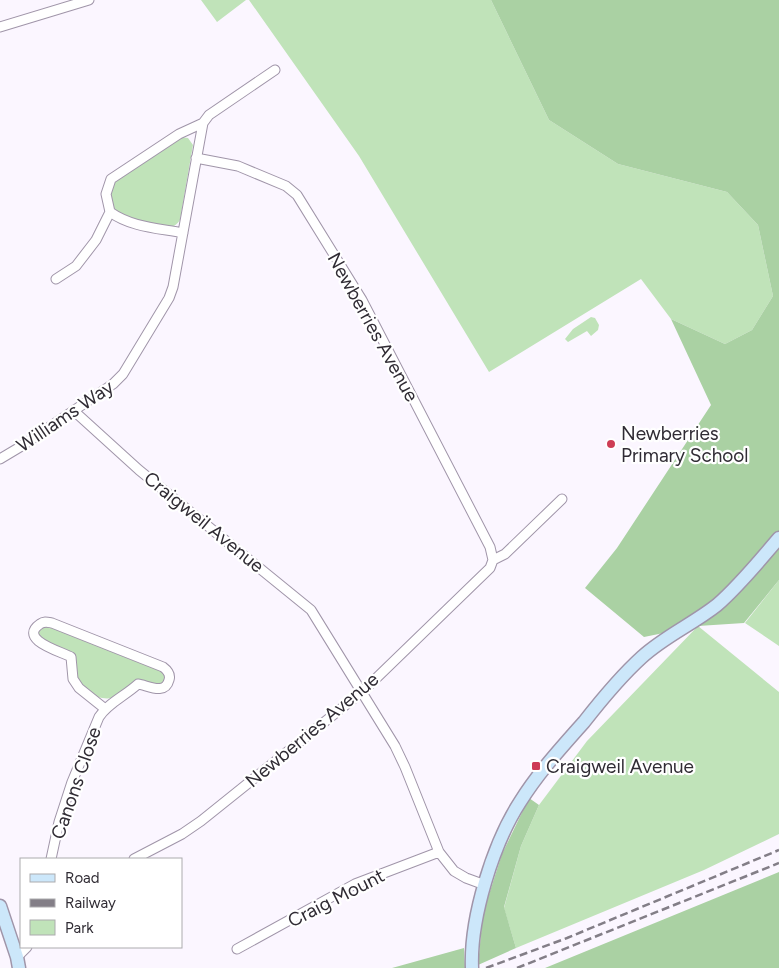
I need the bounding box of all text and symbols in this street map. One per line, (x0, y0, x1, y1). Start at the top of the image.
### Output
street label: Newberries Avenue (323, 249, 423, 405)
street label: Williams Way (12, 375, 118, 457)
place label: Newberries Primary School (621, 422, 749, 467)
marker: Newberries Primary School (605, 438, 617, 450)
street label: Craigweil Avenue (139, 467, 269, 577)
street label: Newberries Avenue (241, 668, 383, 792)
street label: Canons Close (46, 724, 106, 842)
place label: Craigweil Avenue (546, 755, 694, 778)
marker: Craigweil Avenue (530, 760, 542, 772)
legend (20, 858, 182, 948)
street label: Craig Mount (284, 864, 388, 932)
text: Road (65, 869, 100, 887)
text: Railway (65, 894, 116, 912)
text: Park (65, 919, 94, 937)

